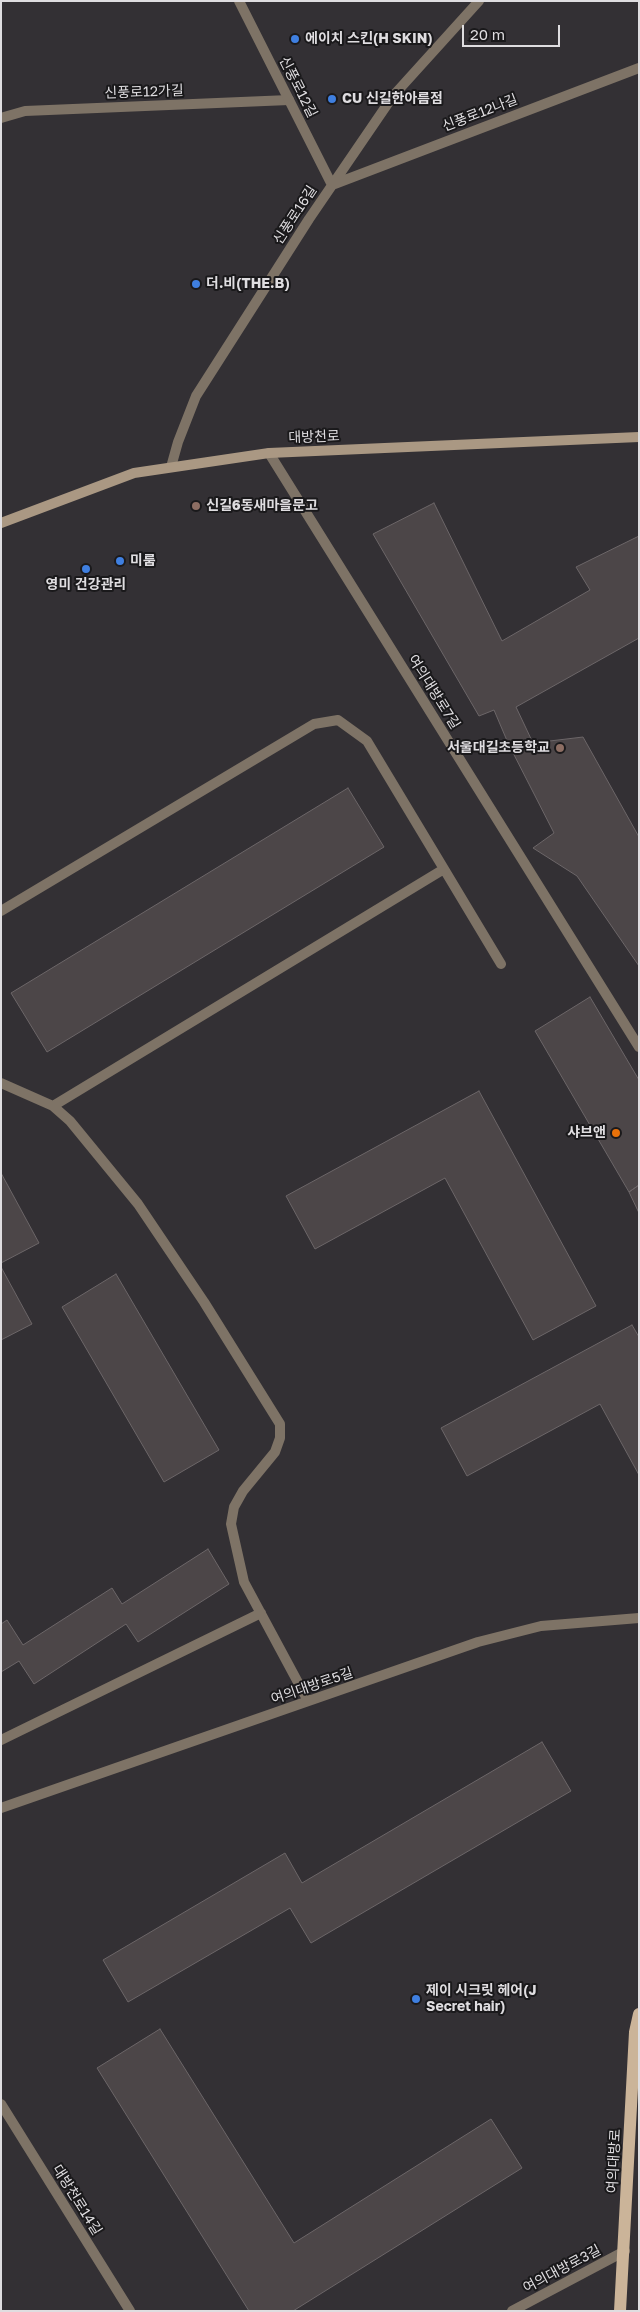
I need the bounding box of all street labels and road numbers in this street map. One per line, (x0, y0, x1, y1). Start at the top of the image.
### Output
street label: 신풍로12길 (275, 54, 321, 120)
street label: 신풍로12가길 (104, 82, 184, 102)
street label: 신풍로12나길 (440, 91, 520, 135)
street label: 신풍로16길 (270, 182, 320, 248)
street label: 대방천로 (288, 428, 340, 446)
street label: 여의대방로7길 (404, 652, 464, 732)
street label: 여의대방로5길 (269, 1664, 355, 1708)
street label: 여의대방로 (604, 2128, 624, 2194)
street label: 대방천로14길 (49, 2162, 105, 2238)
street label: 여의대방로3길 (520, 2242, 604, 2296)

